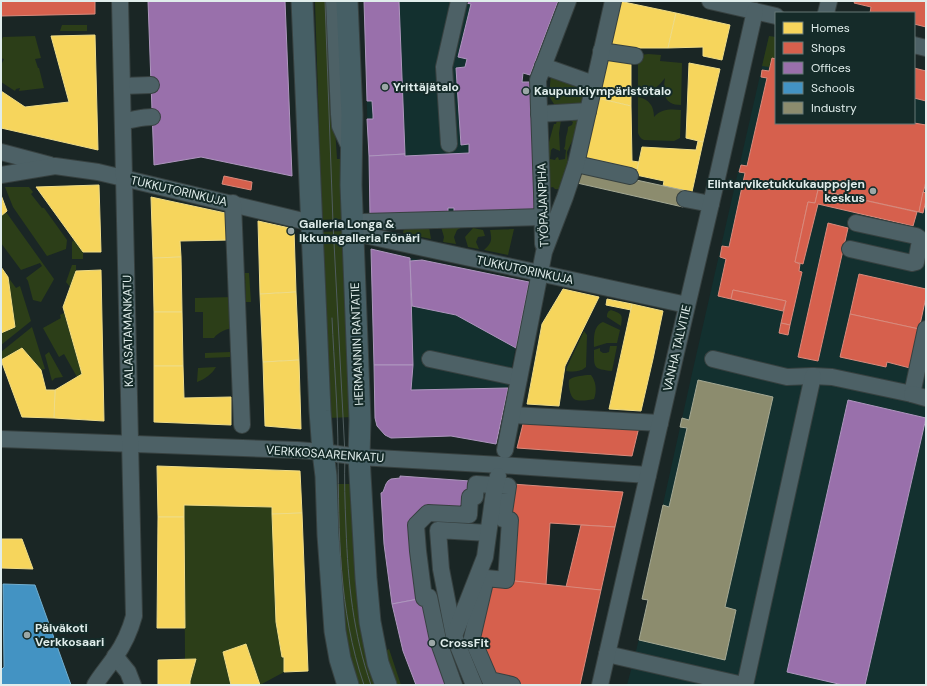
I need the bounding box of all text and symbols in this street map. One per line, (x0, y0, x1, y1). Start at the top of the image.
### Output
legend (775, 12, 915, 124)
text: Homes (811, 20, 850, 36)
text: Shops (811, 40, 846, 56)
text: Offices (811, 60, 851, 76)
place label: Yrittäjätalo (393, 79, 459, 95)
text: Schools (811, 80, 855, 96)
marker: Yrittäjätalo (380, 82, 390, 92)
place label: Kaupunkiympäristötalo (534, 83, 671, 99)
marker: Kaupunkiympäristötalo (521, 86, 531, 96)
text: Industry (811, 100, 857, 116)
street label: TYÖPAJANPIHA (534, 163, 552, 247)
street label: TUKKUTORINKUJA (129, 172, 229, 210)
place label: Elintarviketukkukauppojen keskus (707, 176, 865, 206)
marker: Elintarviketukkukauppojen keskus (868, 186, 878, 196)
place label: Galleria Longa & Ikkunagalleria Fönäri (299, 216, 420, 246)
marker: Galleria Longa & Ikkunagalleria Fönäri (286, 226, 296, 236)
street label: TUKKUTORINKUJA (475, 252, 575, 288)
street label: KALASATAMANKATU (119, 275, 137, 387)
street label: HERMANNIN RANTATIE (347, 282, 367, 406)
street label: VANHA TALVITIE (659, 303, 695, 393)
street label: VERKKOSAARENKATU (265, 442, 385, 466)
place label: Päiväkoti Verkkosaari (35, 620, 104, 650)
marker: Päiväkoti Verkkosaari (22, 630, 32, 640)
place label: CrossFit (440, 635, 489, 651)
marker: CrossFit (427, 638, 437, 648)

